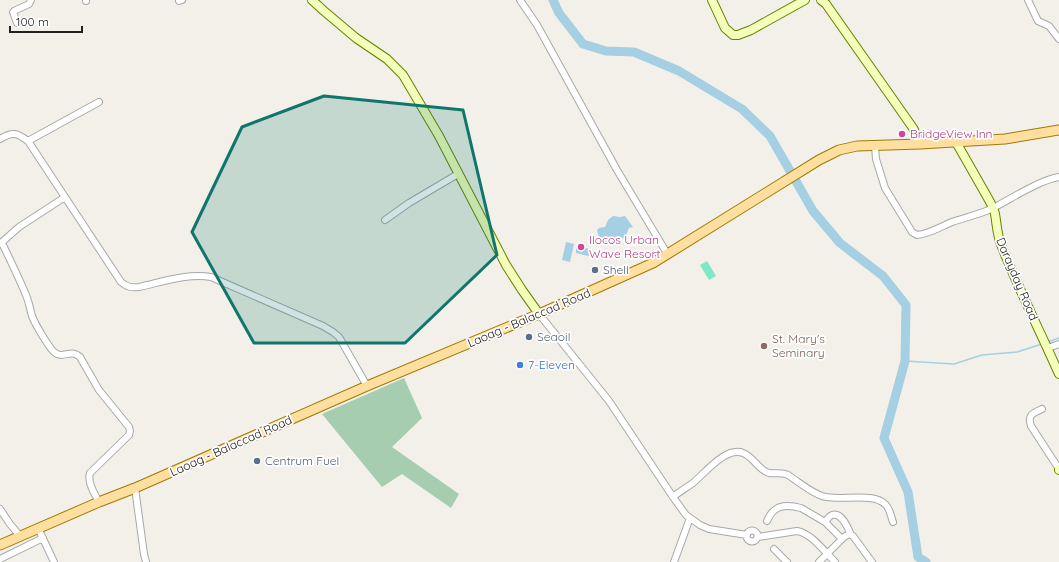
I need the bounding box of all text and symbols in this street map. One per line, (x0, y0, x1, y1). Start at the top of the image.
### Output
scale bar (10, 8, 82, 34)
text: 100 m (16, 14, 49, 29)
place label: BridgeView Inn (910, 126, 993, 141)
marker: BridgeView Inn (897, 129, 907, 139)
place label: Ilocos Urban Wave Resort (589, 232, 660, 261)
street label: Darayday Road (993, 235, 1042, 323)
marker: Ilocos Urban Wave Resort (576, 242, 586, 252)
place label: Shell (603, 262, 629, 277)
marker: Shell (590, 265, 600, 275)
street label: Laoag - Balaccad Road (465, 285, 593, 350)
place label: Seaoil (537, 329, 570, 344)
place label: St. Mary's Seminary (772, 331, 825, 360)
marker: Seaoil (524, 332, 534, 342)
marker: St. Mary's Seminary (759, 341, 769, 351)
place label: 7-Eleven (528, 357, 575, 372)
marker: 7-Eleven (515, 360, 525, 370)
street label: Laoag - Balaccad Road (167, 412, 294, 479)
place label: Centrum Fuel (265, 453, 339, 468)
marker: Centrum Fuel (252, 456, 262, 466)

